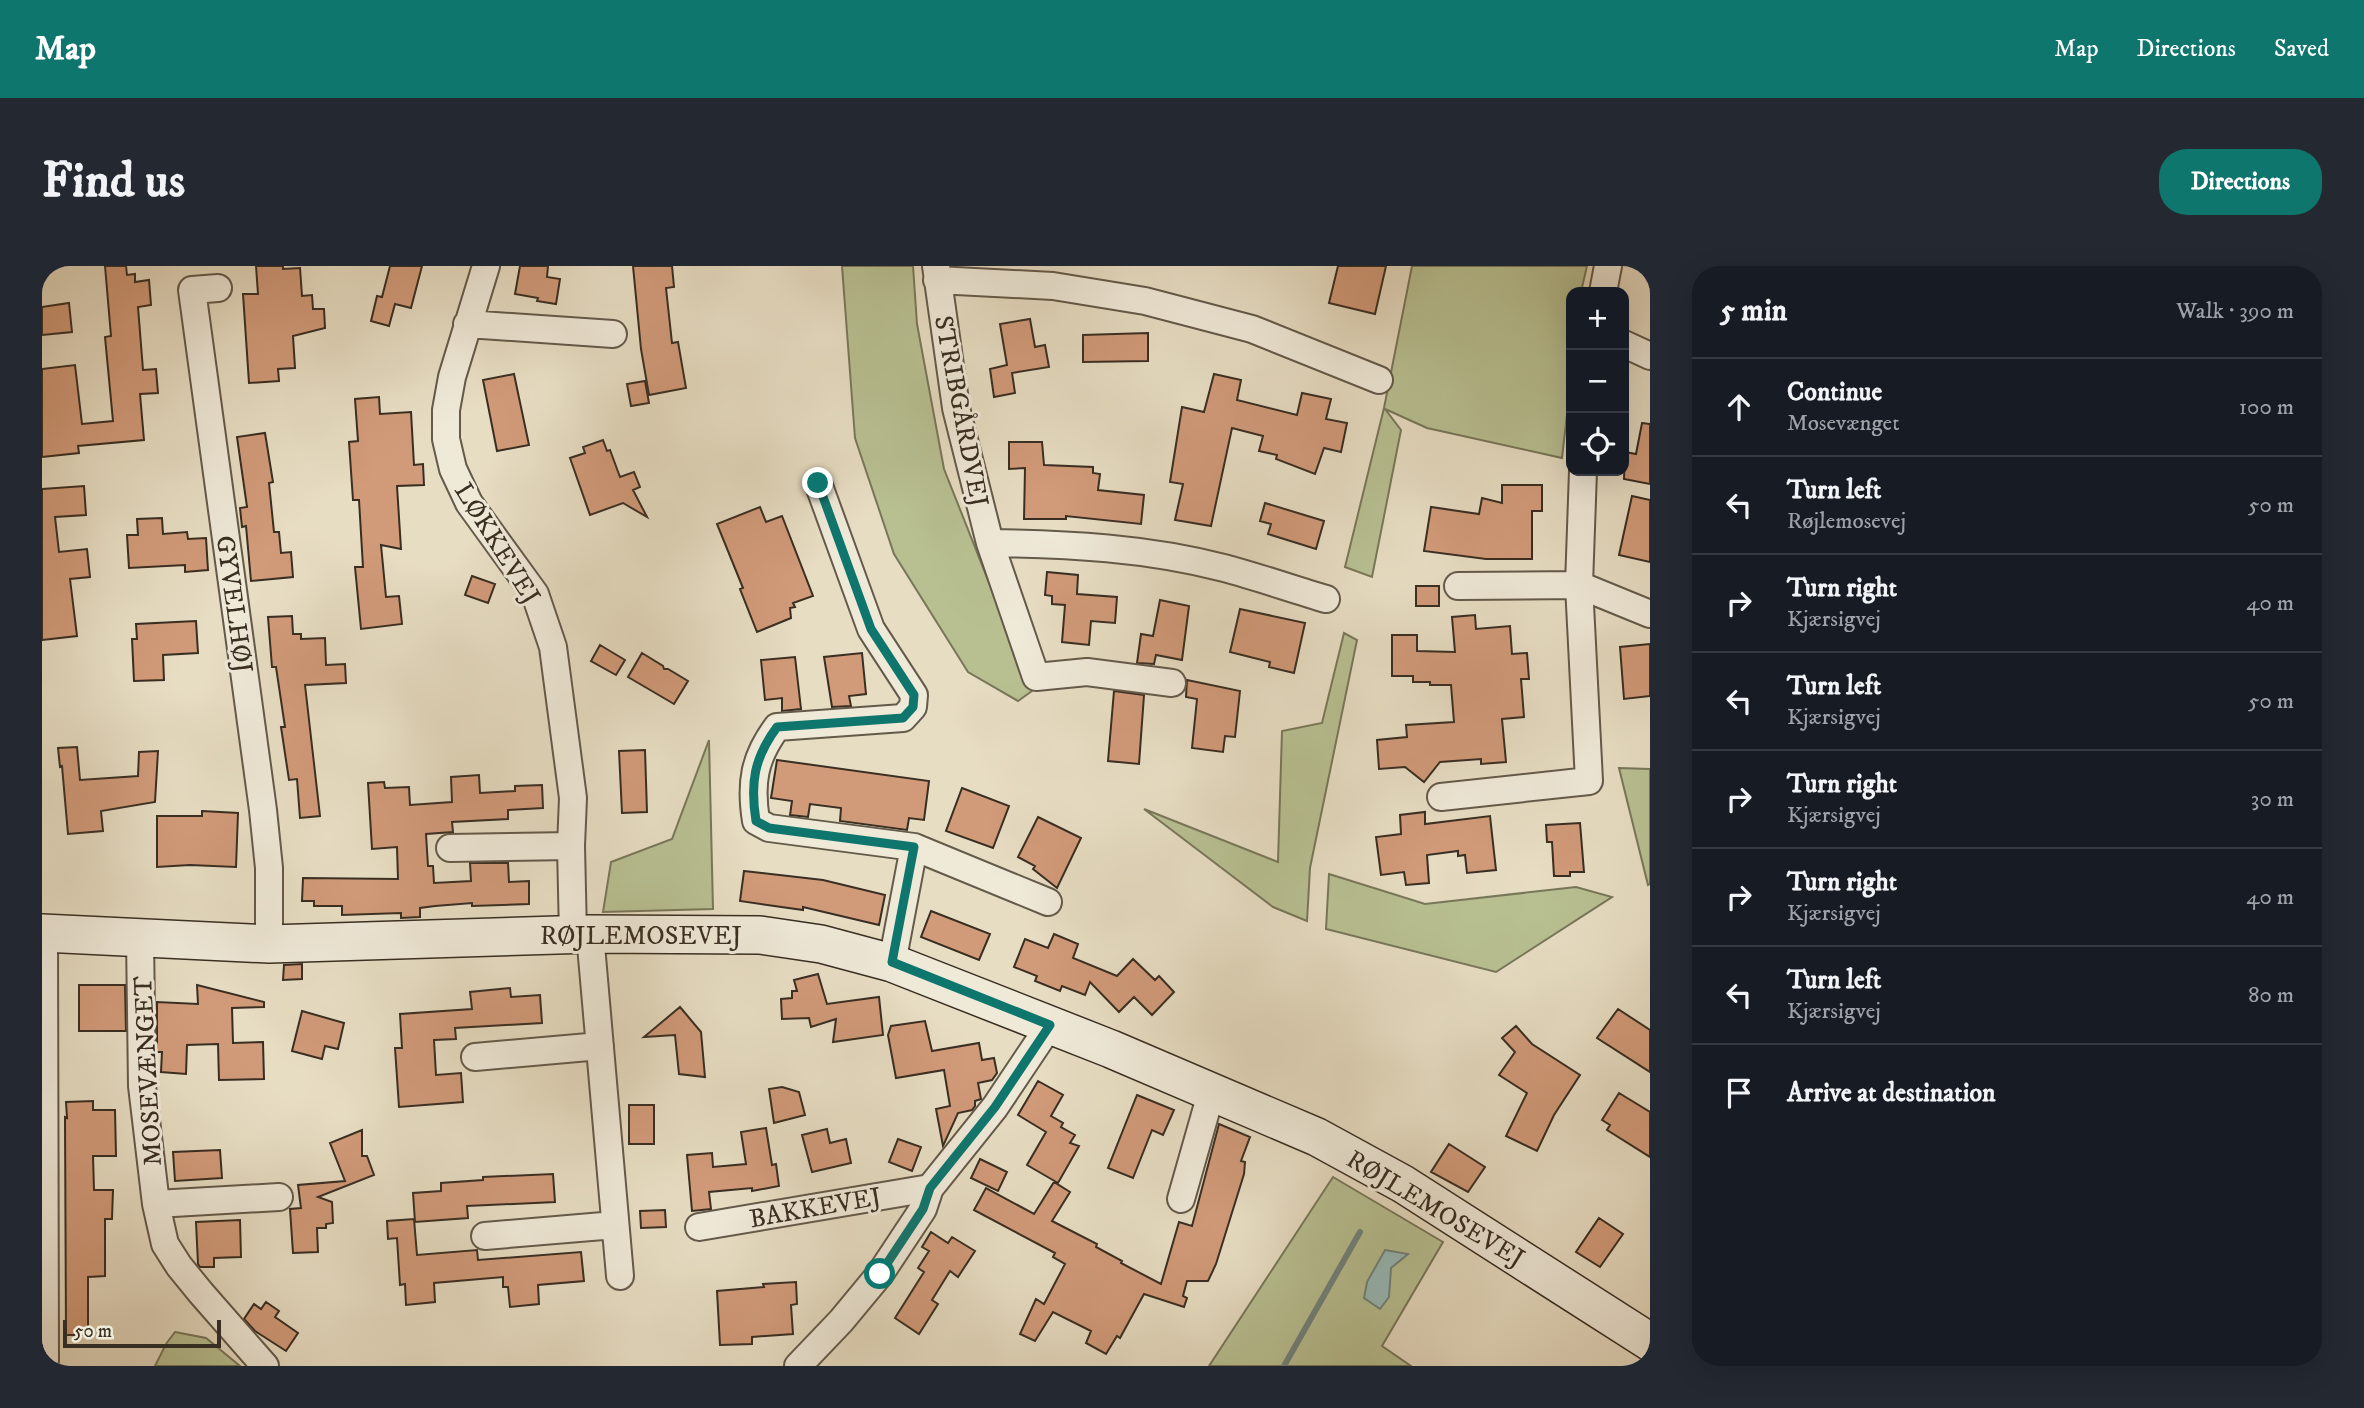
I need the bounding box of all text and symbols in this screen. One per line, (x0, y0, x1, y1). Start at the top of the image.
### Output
text: Map (35, 29, 96, 70)
text: Map (2054, 34, 2099, 64)
text: Directions (2137, 34, 2236, 64)
text: Saved (2274, 34, 2329, 64)
button: Directions (2159, 149, 2322, 215)
text: Find us (42, 151, 185, 213)
map controls (1566, 287, 1629, 476)
button: + (1566, 287, 1629, 350)
text: 5 min (1720, 293, 1787, 330)
text: Walk · 390 m (2176, 297, 2294, 326)
street label: STRIBGÅRDVEJ (926, 313, 996, 510)
button: − (1566, 350, 1629, 413)
text: Continue (1787, 376, 1882, 409)
icon: ahead (1720, 388, 1758, 426)
text: 100 m (2239, 393, 2294, 422)
text: Mosevænget (1787, 409, 1900, 438)
button: locate (1566, 413, 1629, 476)
route end (802, 467, 833, 498)
text: Turn left (1787, 474, 1881, 507)
street label: LØKKEVEJ (446, 477, 547, 611)
icon: left (1720, 486, 1758, 524)
text: 50 m (2248, 491, 2294, 520)
text: Røjlemosevej (1787, 507, 1906, 536)
street label: GYVELHØJ (208, 533, 259, 675)
text: Turn right (1787, 572, 1897, 605)
icon: right (1720, 584, 1758, 622)
text: 40 m (2246, 589, 2294, 618)
text: Kjærsigvej (1787, 605, 1881, 634)
text: Turn left (1787, 670, 1881, 703)
icon: left (1720, 682, 1758, 720)
text: 50 m (2248, 687, 2294, 716)
text: Kjærsigvej (1787, 703, 1881, 732)
text: Turn right (1787, 768, 1897, 801)
icon: right (1720, 780, 1758, 818)
text: 30 m (2251, 785, 2294, 814)
text: Kjærsigvej (1787, 801, 1881, 830)
text: Turn right (1787, 866, 1897, 899)
icon: right (1720, 878, 1758, 916)
text: 40 m (2246, 883, 2294, 912)
text: Kjærsigvej (1787, 899, 1881, 928)
street label: RØJLEMOSEVEJ (540, 920, 742, 953)
text: Turn left (1787, 964, 1881, 997)
street label: MOSEVÆNGET (127, 975, 170, 1167)
icon: left (1720, 976, 1758, 1014)
text: 80 m (2248, 981, 2294, 1010)
text: Kjærsigvej (1787, 997, 1881, 1026)
icon: arrive (1720, 1074, 1758, 1112)
text: Arrive at destination (1787, 1077, 1996, 1110)
street label: RØJLEMOSEVEJ (1340, 1143, 1530, 1275)
street label: BAKKEVEJ (747, 1181, 884, 1236)
route start (864, 1258, 895, 1289)
scale bar (63, 1317, 220, 1349)
text: 50 m (74, 1320, 112, 1343)

